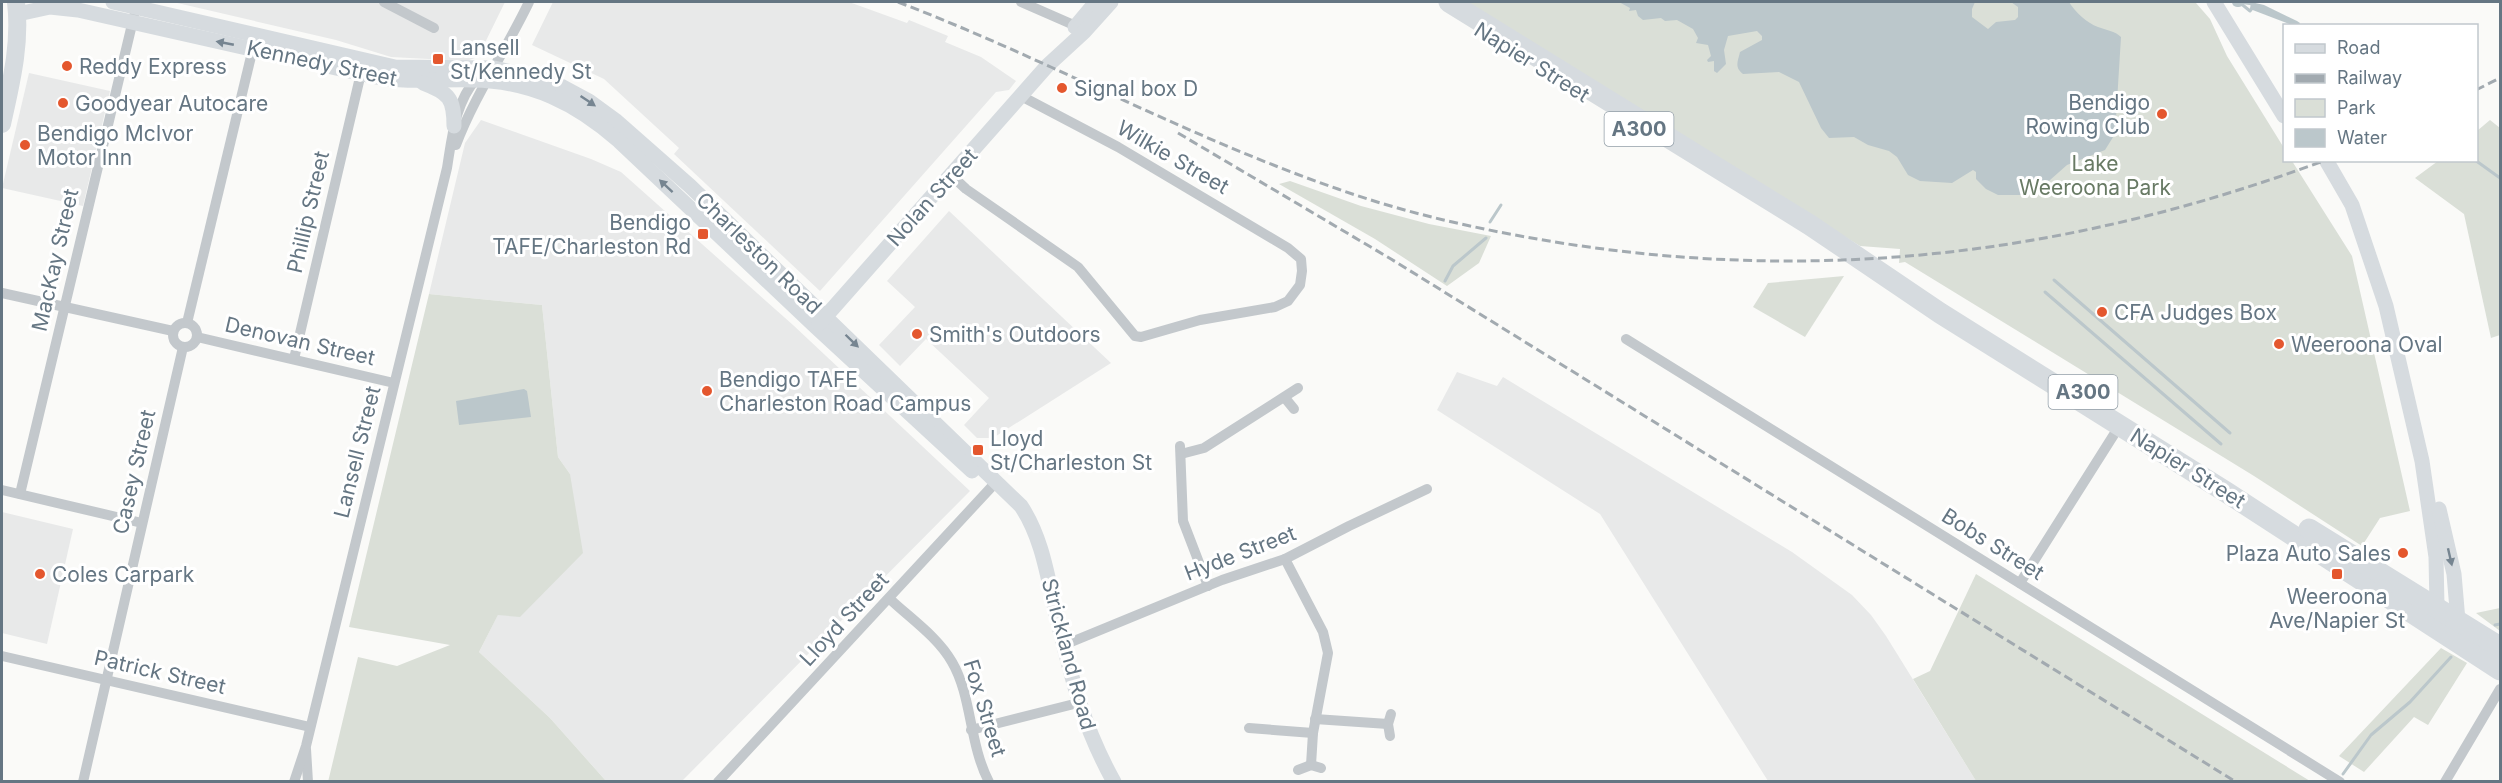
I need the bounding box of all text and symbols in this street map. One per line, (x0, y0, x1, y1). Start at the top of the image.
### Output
street label: Napier Street (1470, 17, 1594, 107)
legend (2283, 24, 2478, 162)
street label: Kennedy Street (245, 35, 399, 91)
place label: Lansell St/Kennedy St (450, 35, 592, 84)
text: Road (2337, 37, 2380, 58)
one-way arrow (216, 38, 235, 47)
marker: Lansell St/Kennedy St (431, 52, 445, 66)
place label: Reddy Express (79, 54, 227, 79)
marker: Reddy Express (60, 59, 74, 73)
text: Railway (2337, 67, 2402, 88)
place label: Signal box D (1074, 76, 1198, 101)
marker: Signal box D (1055, 81, 1069, 95)
place label: Bendigo Rowing Club (2025, 90, 2150, 139)
place label: Goodyear Autocare (75, 91, 268, 116)
one-way arrow (580, 95, 596, 106)
marker: Goodyear Autocare (56, 96, 70, 110)
text: Park (2337, 97, 2376, 118)
marker: Bendigo Rowing Club (2155, 107, 2169, 121)
road number: A300 (1604, 112, 1674, 146)
street label: Wilkie Street (1113, 115, 1233, 199)
place label: Bendigo McIvor Motor Inn (37, 121, 193, 170)
text: Water (2337, 127, 2387, 148)
marker: Bendigo McIvor Motor Inn (18, 138, 32, 152)
street label: Nolan Street (882, 143, 982, 251)
street label: Phillip Street (282, 149, 334, 275)
park label: Lake Weeroona Park (2019, 151, 2171, 200)
one-way arrow (659, 179, 673, 193)
street label: MacKay Street (26, 186, 84, 334)
street label: Charleston Road (691, 187, 827, 319)
place label: Bendigo TAFE/Charleston Rd (492, 210, 691, 259)
marker: Bendigo TAFE/Charleston Rd (696, 227, 710, 241)
place label: CFA Judges Box (2114, 300, 2277, 325)
marker: CFA Judges Box (2095, 305, 2109, 319)
street label: Denovan Street (223, 312, 377, 370)
place label: Smith's Outdoors (929, 322, 1101, 347)
marker: Smith's Outdoors (910, 327, 924, 341)
place label: Weeroona Oval (2291, 332, 2443, 357)
one-way arrow (844, 334, 858, 348)
marker: Weeroona Oval (2272, 337, 2286, 351)
place label: Bendigo TAFE Charleston Road Campus (719, 367, 971, 416)
road number: A300 (2048, 375, 2118, 409)
street label: Lansell Street (329, 383, 385, 520)
marker: Bendigo TAFE Charleston Road Campus (700, 384, 714, 398)
street label: Casey Street (108, 407, 160, 537)
street label: Napier Street (2126, 423, 2250, 513)
place label: Lloyd St/Charleston St (990, 426, 1152, 475)
marker: Lloyd St/Charleston St (971, 443, 985, 457)
street label: Bobs Street (1937, 503, 2049, 585)
street label: Hyde Street (1181, 520, 1299, 586)
place label: Plaza Auto Sales (2226, 541, 2391, 566)
marker: Plaza Auto Sales (2396, 546, 2410, 560)
one-way arrow (2446, 548, 2456, 567)
place label: Coles Carpark (52, 562, 195, 587)
marker: Coles Carpark (33, 567, 47, 581)
street label: Lloyd Street (794, 567, 894, 671)
marker: Weeroona Ave/Napier St (2330, 567, 2344, 581)
street label: Strickland Road (1037, 575, 1101, 733)
place label: Weeroona Ave/Napier St (2269, 584, 2405, 633)
street label: Patrick Street (92, 645, 228, 699)
street label: Fox Street (958, 656, 1012, 760)

